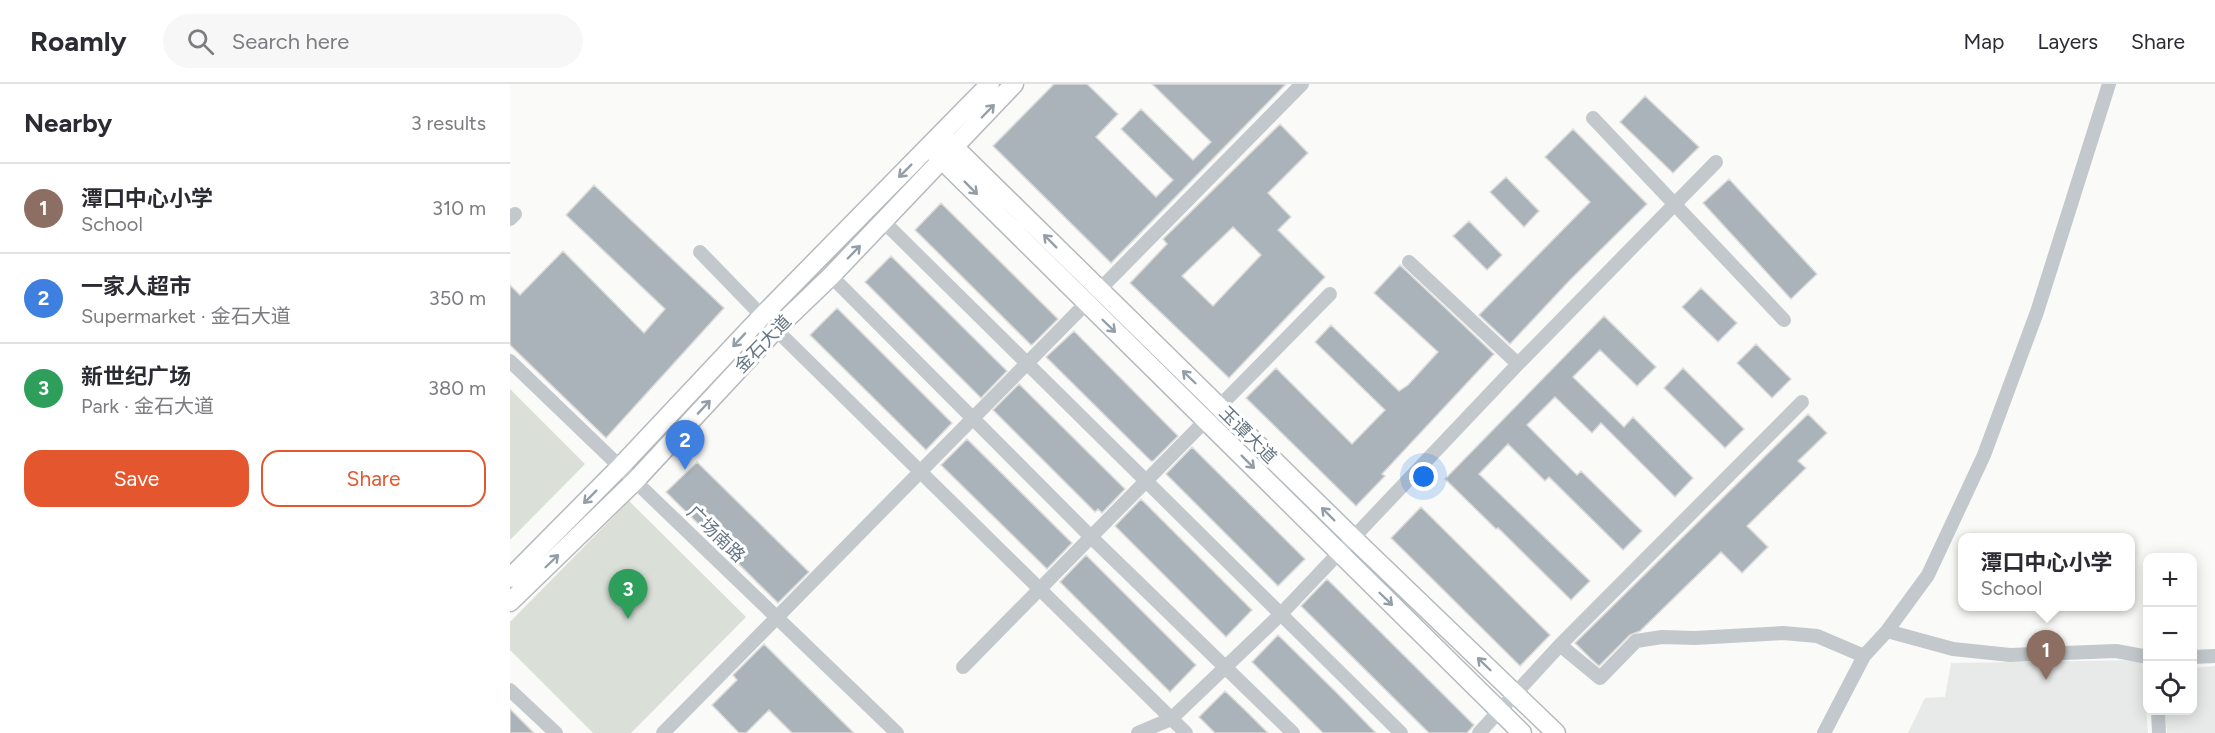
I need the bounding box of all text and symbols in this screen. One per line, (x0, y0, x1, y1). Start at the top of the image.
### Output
search box (163, 14, 583, 68)
text: Roamly (30, 24, 127, 58)
icon: search (184, 25, 217, 58)
text: Search here (232, 28, 349, 55)
text: Map (1964, 29, 2004, 54)
text: Layers (2037, 29, 2098, 54)
text: Share (2131, 29, 2185, 54)
one-way arrow (981, 103, 996, 118)
text: Nearby (24, 107, 112, 139)
text: 3 results (411, 111, 486, 135)
one-way arrow (897, 163, 912, 178)
one-way arrow (963, 181, 978, 195)
text: 潭口中心小学 (81, 185, 213, 212)
text: 1 (39, 196, 48, 220)
text: 310 m (432, 196, 486, 220)
text: School (81, 212, 143, 236)
one-way arrow (1042, 233, 1057, 248)
one-way arrow (846, 244, 861, 259)
text: 一家人超市 (81, 273, 191, 300)
text: 2 (38, 286, 49, 310)
text: 350 m (429, 286, 486, 310)
text: Supermarket · 金石大道 (81, 304, 291, 328)
street label: 金石大道 (730, 310, 796, 378)
one-way arrow (1101, 318, 1116, 333)
one-way arrow (732, 332, 746, 347)
text: 新世纪广场 (81, 363, 191, 390)
one-way arrow (1181, 370, 1196, 385)
text: 3 (38, 376, 49, 400)
text: 380 m (428, 376, 486, 400)
text: Park · 金石大道 (81, 394, 214, 418)
one-way arrow (696, 400, 710, 415)
street label: 玉谭大道 (1215, 402, 1281, 468)
pin: 2 (666, 420, 705, 470)
button: Save (24, 450, 249, 507)
button: Share (261, 450, 486, 507)
one-way arrow (1241, 454, 1256, 469)
your location (1409, 462, 1438, 491)
one-way arrow (583, 489, 598, 504)
street label: 广场南路 (682, 501, 750, 567)
one-way arrow (1321, 506, 1336, 521)
popup (1958, 533, 2135, 611)
text: 潭口中心小学 (1980, 549, 2113, 576)
map controls (2143, 553, 2197, 715)
button: + (2143, 553, 2197, 607)
one-way arrow (545, 554, 560, 568)
pin: 3 (608, 570, 648, 619)
text: School (1980, 576, 2042, 600)
one-way arrow (1379, 592, 1394, 607)
button: − (2143, 607, 2197, 661)
pin: 1 (2026, 630, 2066, 680)
one-way arrow (1476, 656, 1491, 671)
button: locate (2143, 661, 2197, 715)

